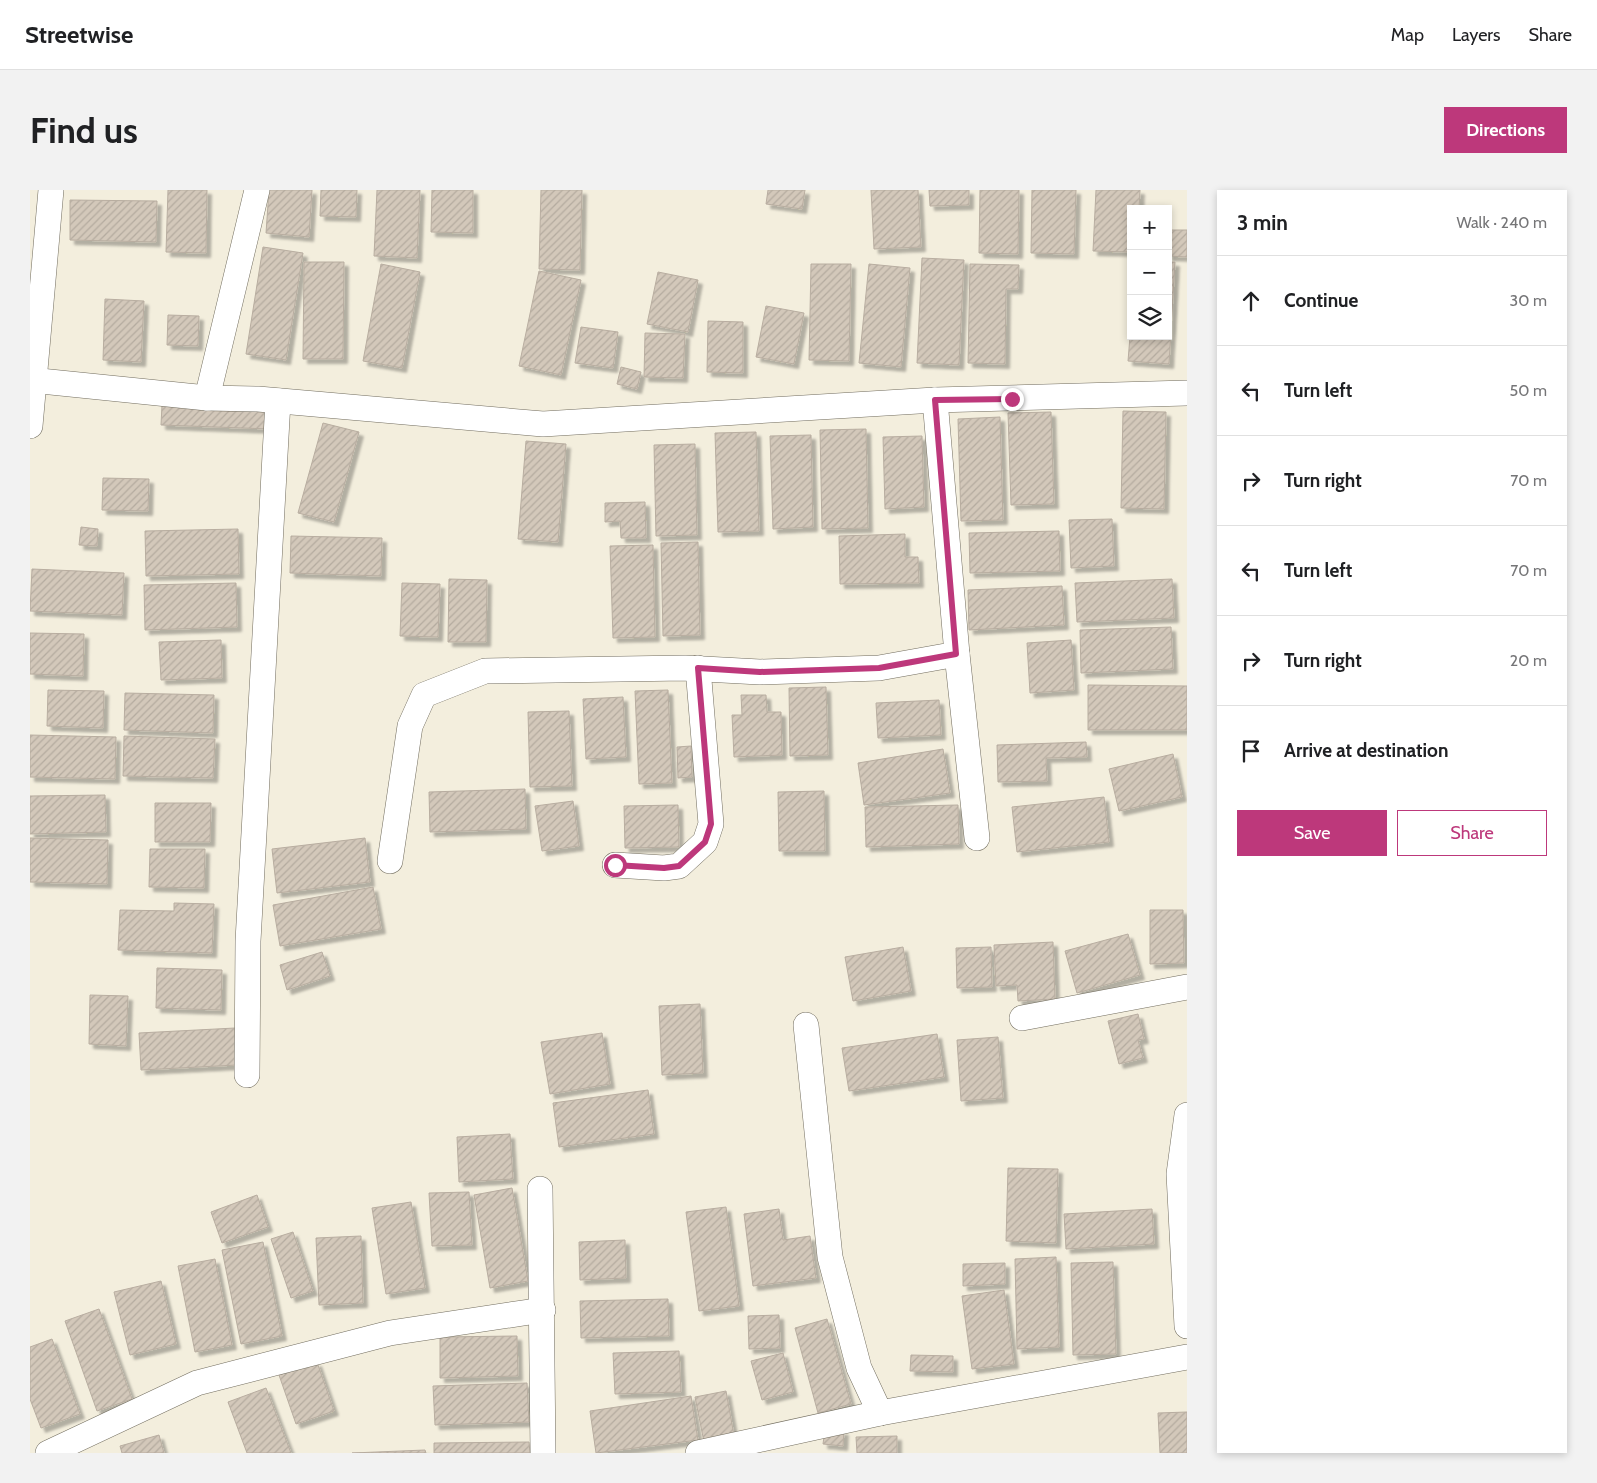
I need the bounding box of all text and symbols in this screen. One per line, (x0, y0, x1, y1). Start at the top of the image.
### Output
text: Streetwise (25, 20, 133, 49)
text: Map (1391, 24, 1424, 46)
text: Layers (1452, 24, 1501, 46)
text: Share (1529, 24, 1572, 46)
button: Directions (1444, 107, 1567, 153)
text: Find us (30, 109, 138, 152)
map controls (1127, 205, 1172, 340)
button: + (1127, 205, 1172, 250)
text: 3 min (1237, 210, 1288, 235)
text: Walk · 240 m (1456, 213, 1547, 232)
button: − (1127, 250, 1172, 295)
icon: ahead (1237, 287, 1265, 315)
text: Continue (1284, 289, 1358, 312)
text: 30 m (1510, 291, 1547, 310)
button: layers (1127, 295, 1172, 340)
icon: left (1237, 377, 1265, 405)
text: Turn left (1284, 379, 1352, 402)
text: 50 m (1510, 381, 1547, 400)
route end (1001, 388, 1024, 411)
icon: right (1237, 467, 1265, 495)
text: Turn right (1284, 469, 1362, 492)
text: 70 m (1510, 471, 1547, 490)
icon: left (1237, 557, 1265, 585)
text: Turn left (1284, 559, 1352, 582)
text: 70 m (1510, 561, 1547, 580)
icon: right (1237, 647, 1265, 675)
text: Turn right (1284, 649, 1362, 672)
text: 20 m (1510, 651, 1547, 670)
icon: arrive (1237, 737, 1265, 765)
text: Arrive at destination (1284, 739, 1448, 762)
button: Save (1237, 810, 1387, 856)
button: Share (1397, 810, 1547, 856)
route start (604, 854, 627, 877)

